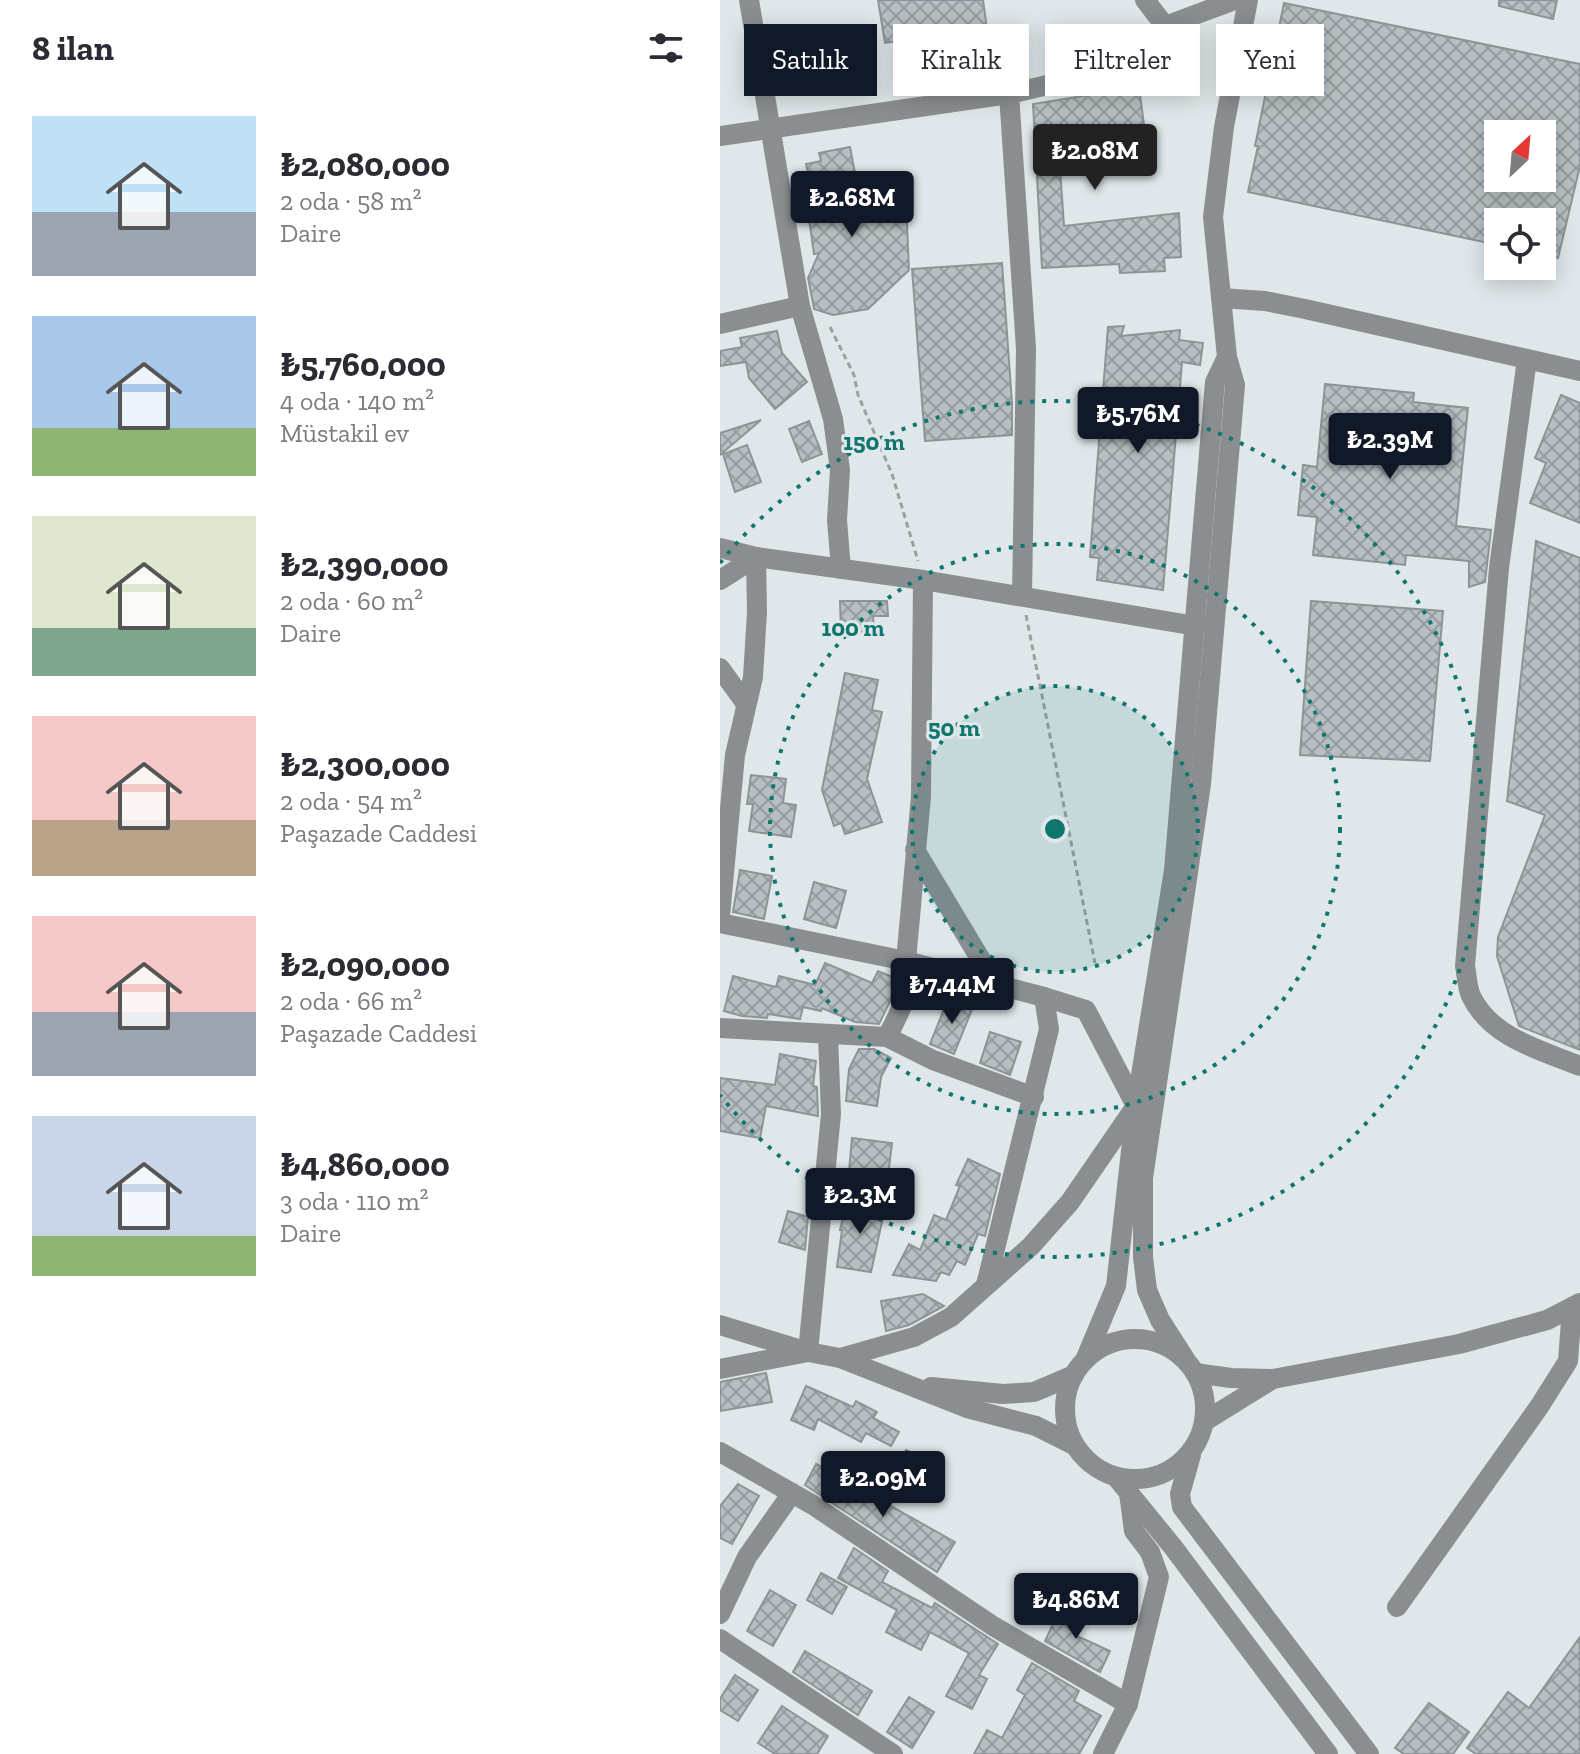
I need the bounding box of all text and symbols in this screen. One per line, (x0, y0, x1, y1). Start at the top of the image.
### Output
chip: Satılık (744, 24, 877, 96)
chip: Kiralık (893, 24, 1029, 96)
chip: Filtreler (1045, 24, 1200, 96)
chip: Yeni (1216, 24, 1324, 96)
icon: filters (644, 26, 688, 70)
text: 8 ilan (32, 28, 114, 69)
north arrow (1484, 120, 1556, 192)
map controls (1484, 120, 1556, 280)
pin: ₺2.08M (1030, 124, 1160, 192)
text: ₺2.08M (1051, 134, 1139, 166)
text: ₺2,080,000 (280, 144, 450, 185)
icon: home (96, 148, 192, 244)
pin: ₺2.68M (787, 171, 917, 239)
text: ₺2.68M (809, 181, 895, 213)
text: 2 oda · 58 m² (280, 185, 422, 217)
button: locate (1484, 208, 1556, 280)
text: Daire (280, 217, 341, 249)
text: ₺5,760,000 (280, 344, 446, 385)
icon: home (96, 348, 192, 444)
text: 4 oda · 140 m² (280, 385, 434, 417)
pin: ₺5.76M (1073, 387, 1203, 455)
text: ₺5.76M (1096, 397, 1180, 429)
pin: ₺2.39M (1325, 413, 1455, 481)
text: Müstakil ev (280, 417, 409, 449)
text: ₺2.39M (1347, 423, 1433, 455)
text: 150 m (843, 427, 905, 456)
text: ₺2,390,000 (280, 544, 449, 585)
icon: home (96, 548, 192, 644)
text: 2 oda · 60 m² (280, 585, 423, 617)
text: 100 m (822, 613, 884, 642)
text: Daire (280, 617, 341, 649)
text: 50 m (928, 713, 980, 742)
text: ₺2,300,000 (280, 744, 450, 785)
icon: home (96, 748, 192, 844)
text: 2 oda · 54 m² (280, 785, 422, 817)
centre of rings (1041, 815, 1069, 843)
text: Paşazade Caddesi (280, 817, 477, 849)
text: ₺2,090,000 (280, 944, 450, 985)
icon: home (96, 948, 192, 1044)
pin: ₺7.44M (887, 958, 1017, 1026)
text: ₺7.44M (909, 968, 995, 1000)
text: 2 oda · 66 m² (280, 985, 422, 1017)
text: Paşazade Caddesi (280, 1017, 477, 1049)
text: ₺4,860,000 (280, 1144, 450, 1185)
icon: home (96, 1148, 192, 1244)
pin: ₺2.3M (804, 1168, 916, 1236)
text: ₺2.3M (824, 1178, 896, 1210)
text: 3 oda · 110 m² (280, 1185, 429, 1217)
text: Daire (280, 1217, 341, 1249)
pin: ₺2.09M (818, 1451, 948, 1519)
text: ₺2.09M (839, 1461, 927, 1493)
pin: ₺4.86M (1011, 1573, 1141, 1641)
text: ₺4.86M (1032, 1583, 1120, 1615)

